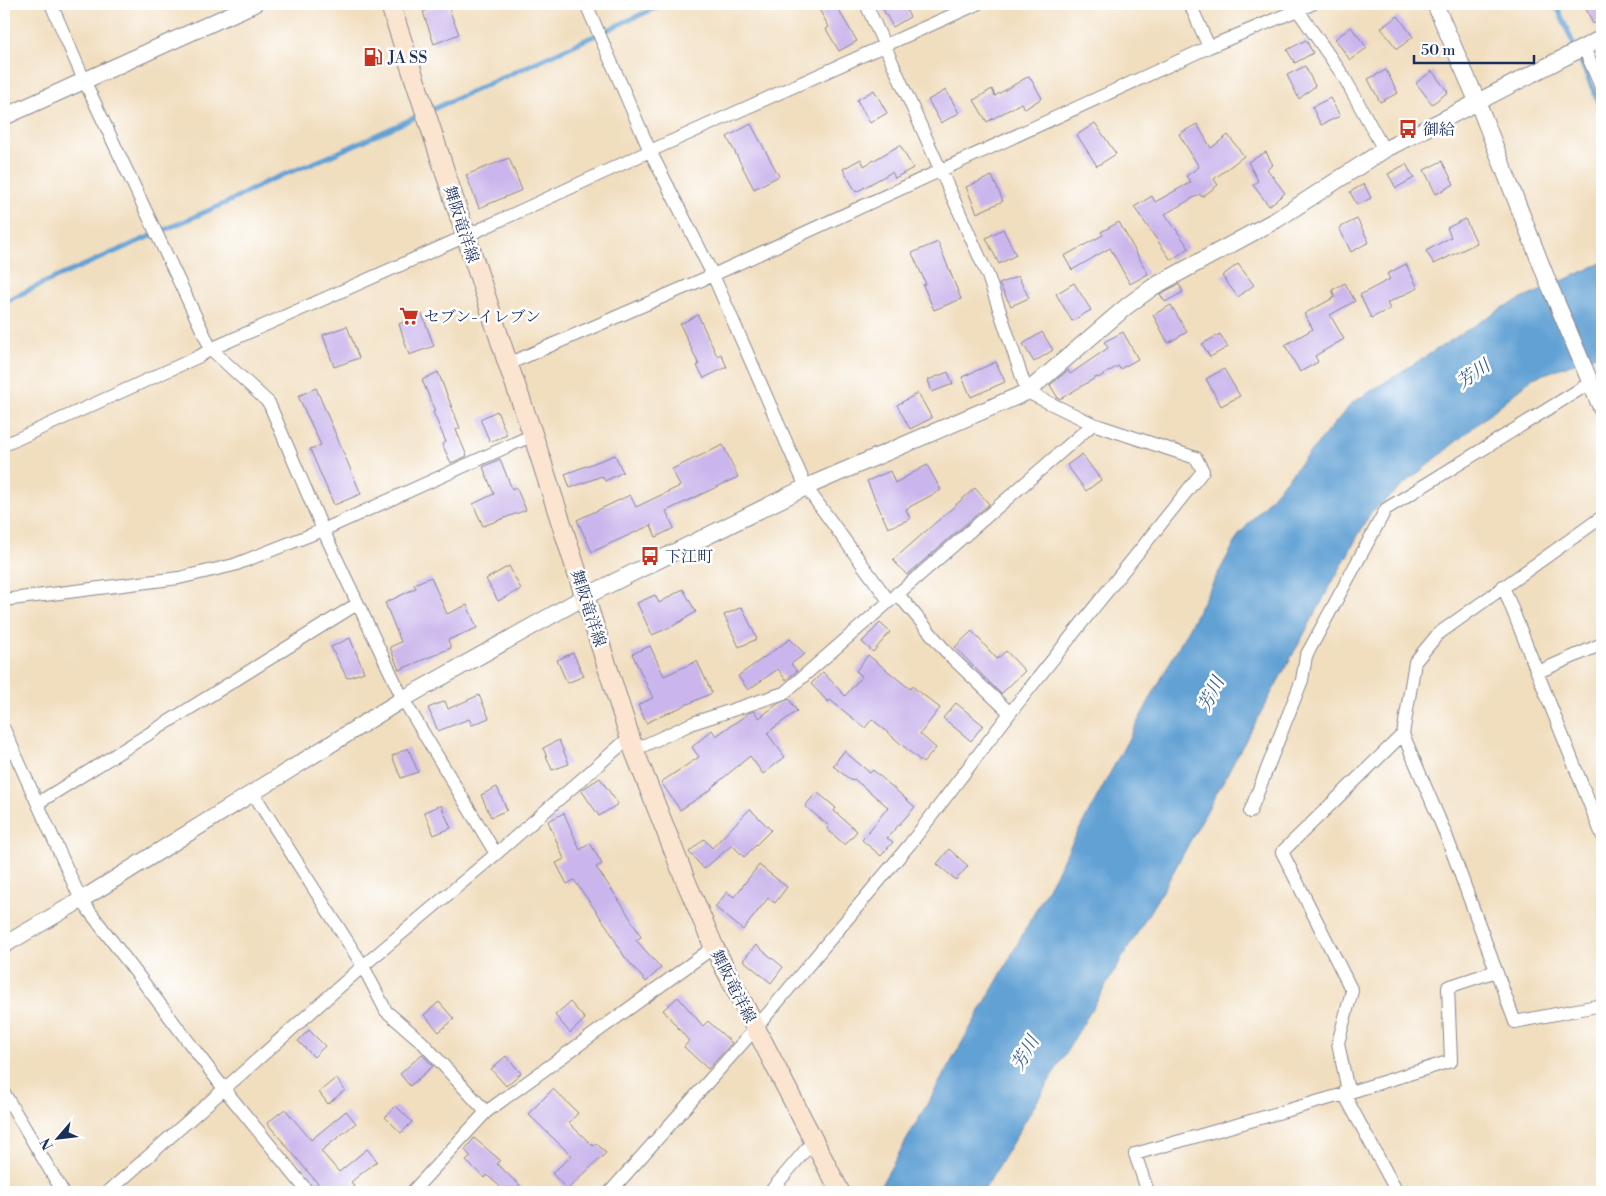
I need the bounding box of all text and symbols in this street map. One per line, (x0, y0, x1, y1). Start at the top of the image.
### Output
scale bar (1414, 32, 1534, 64)
text: 50 m (1421, 41, 1455, 60)
fuel station icon: JA SS (362, 46, 384, 68)
place label: JA SS (387, 48, 428, 68)
bus stop icon: 御給 (1397, 118, 1419, 140)
place label: 御給 (1423, 120, 1455, 140)
street label: 舞阪竜洋線 (439, 183, 483, 265)
supermarket icon: セブン-イレブン (398, 305, 420, 327)
place label: セブン-イレブン (424, 307, 541, 327)
water label: 芳川 (1452, 354, 1496, 394)
bus stop icon: 下江町 (639, 545, 661, 567)
place label: 下江町 (665, 547, 713, 567)
street label: 舞阪竜洋線 (566, 567, 610, 649)
water label: 芳川 (1193, 671, 1231, 715)
street label: 舞阪竜洋線 (706, 946, 760, 1027)
water label: 芳川 (1006, 1030, 1045, 1075)
north arrow (32, 1114, 82, 1164)
text: N (37, 1135, 58, 1153)

